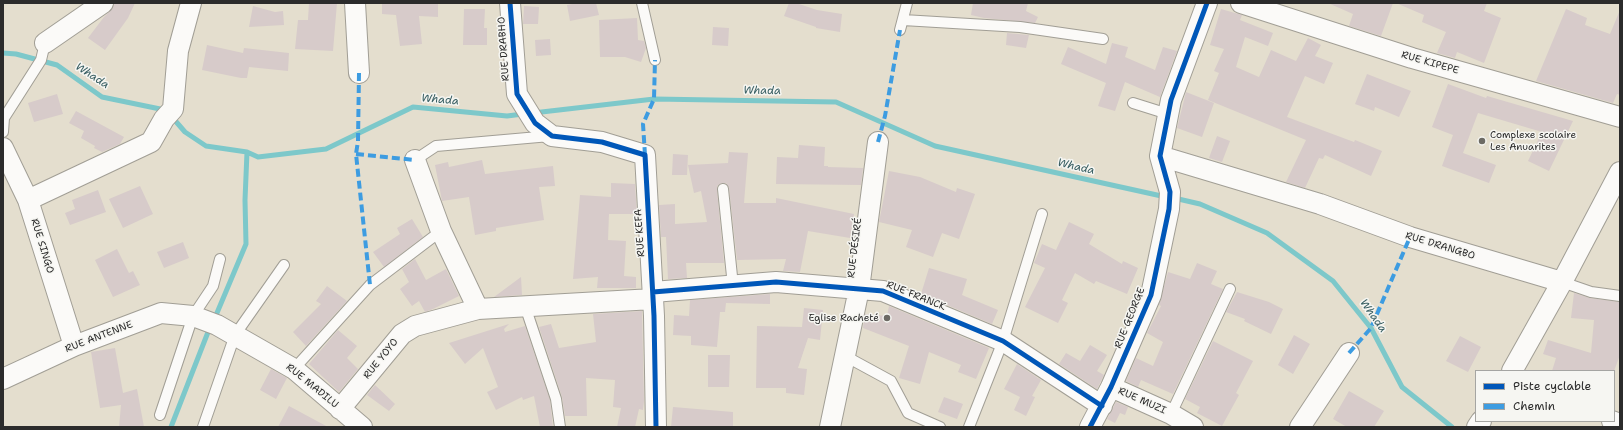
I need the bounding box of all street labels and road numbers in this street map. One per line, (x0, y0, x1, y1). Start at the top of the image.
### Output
street label: RUE DRABHO (496, 16, 512, 82)
street label: RUE KIPEPE (1400, 49, 1460, 77)
street label: RUE KEFA (632, 209, 648, 257)
street label: RUE SINGO (28, 217, 56, 275)
street label: RUE DÉSIRÉ (845, 217, 865, 279)
street label: RUE DRANGBO (1404, 230, 1476, 262)
street label: RUE FRANCK (885, 279, 947, 313)
street label: RUE GEORGE (1112, 286, 1148, 350)
street label: RUE ANTENNE (64, 319, 134, 355)
street label: RUE YOYO (361, 336, 401, 382)
street label: RUE MADILU (283, 361, 341, 411)
street label: RUE MUZI (1116, 385, 1168, 417)

